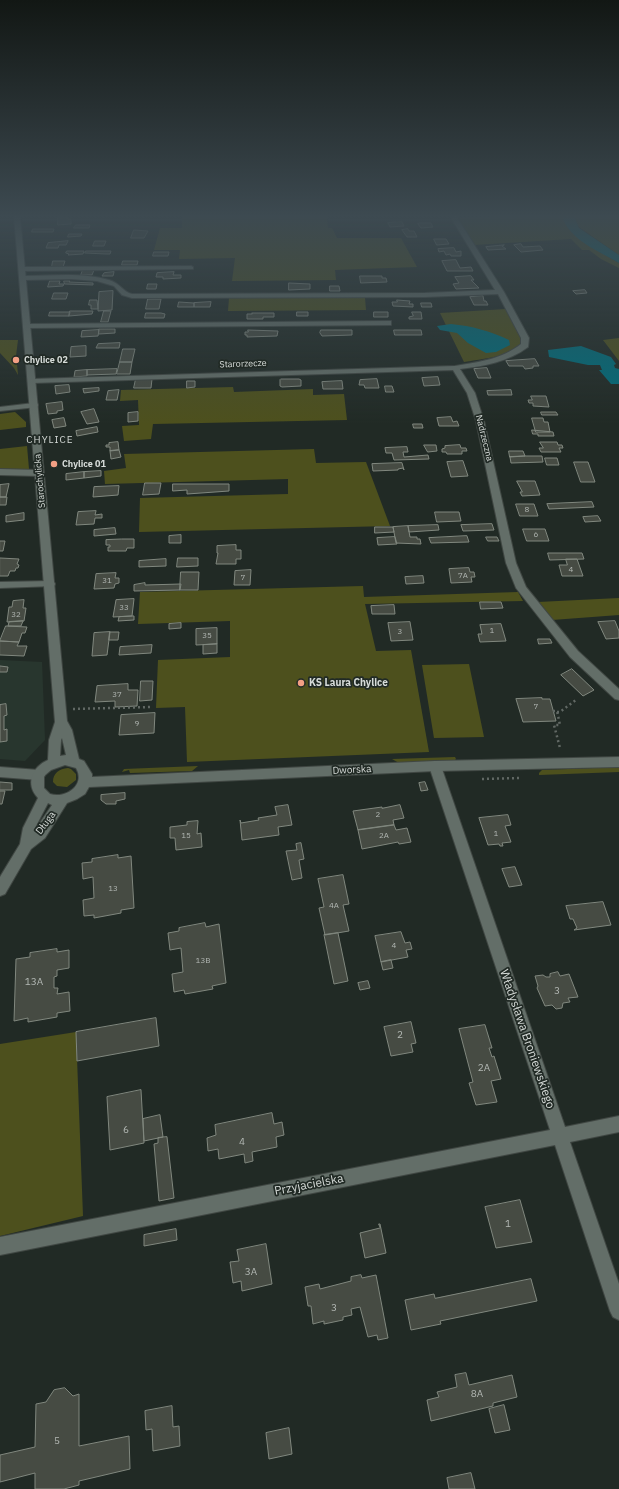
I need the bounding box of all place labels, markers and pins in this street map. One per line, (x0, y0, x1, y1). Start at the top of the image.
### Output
marker: Chylice 02 (11, 355, 21, 365)
place label: Chylice 02 (24, 355, 68, 365)
marker: Chylice 01 (49, 459, 59, 469)
place label: Chylice 01 (62, 459, 106, 469)
place label: KS Laura Chylice (309, 677, 388, 689)
marker: KS Laura Chylice (296, 678, 306, 688)

